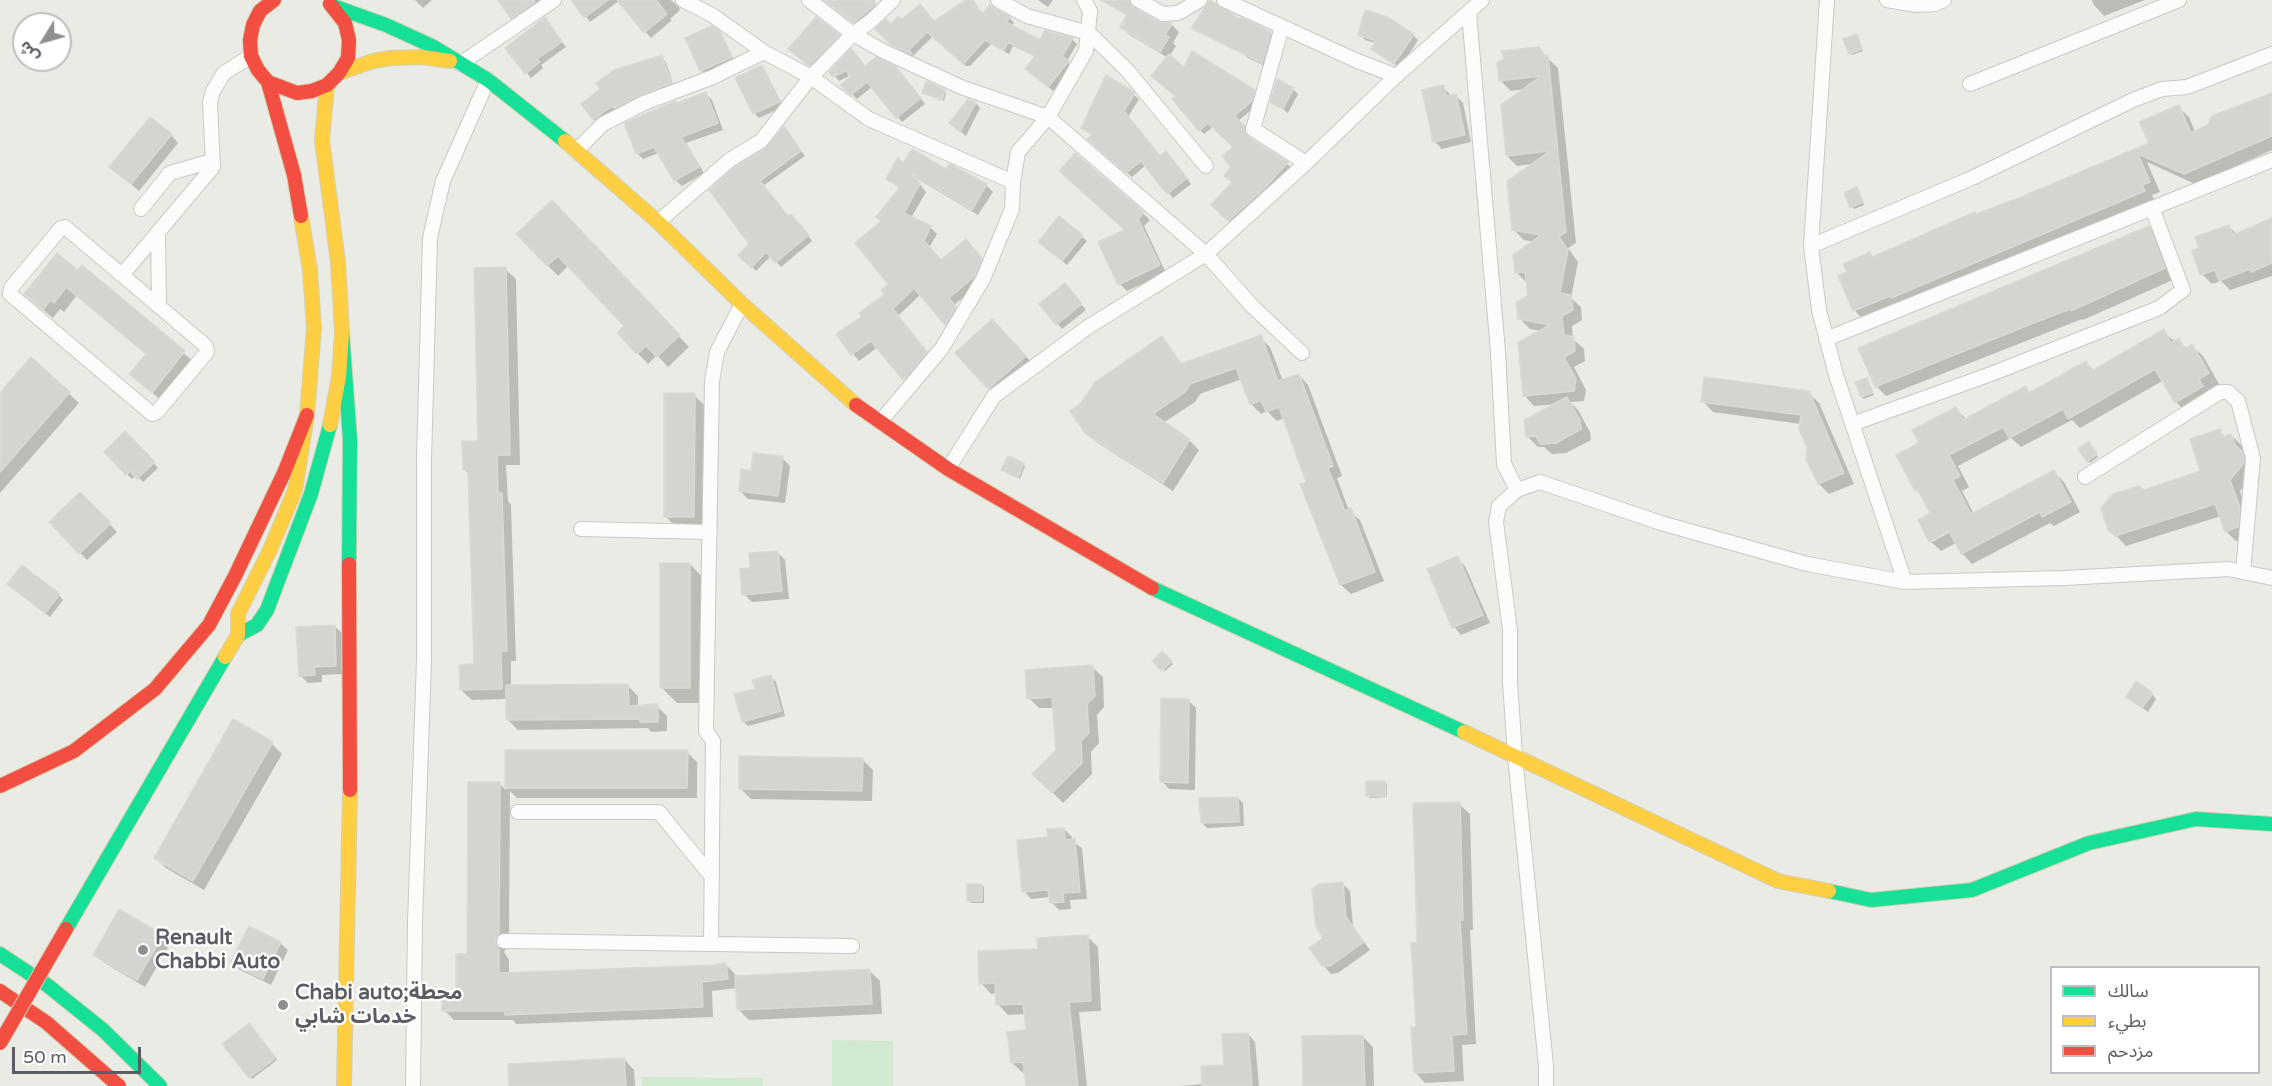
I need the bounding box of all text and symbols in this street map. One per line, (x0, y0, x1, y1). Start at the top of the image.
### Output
north arrow (12, 12, 72, 72)
text: ش (15, 37, 44, 66)
place label: Renault Chabbi Auto (155, 925, 280, 975)
marker: Renault Chabbi Auto (136, 943, 150, 957)
legend (2050, 966, 2260, 1074)
place label: Chabi auto;محطة خدمات شابي (295, 980, 462, 1030)
text: سالك (2108, 980, 2149, 1002)
marker: Chabi auto;محطة خدمات شابي (276, 998, 290, 1012)
text: بطيء (2108, 1010, 2146, 1032)
scale bar (15, 1035, 144, 1073)
text: مزدحم (2108, 1040, 2153, 1062)
text: 50 m (23, 1046, 67, 1068)

